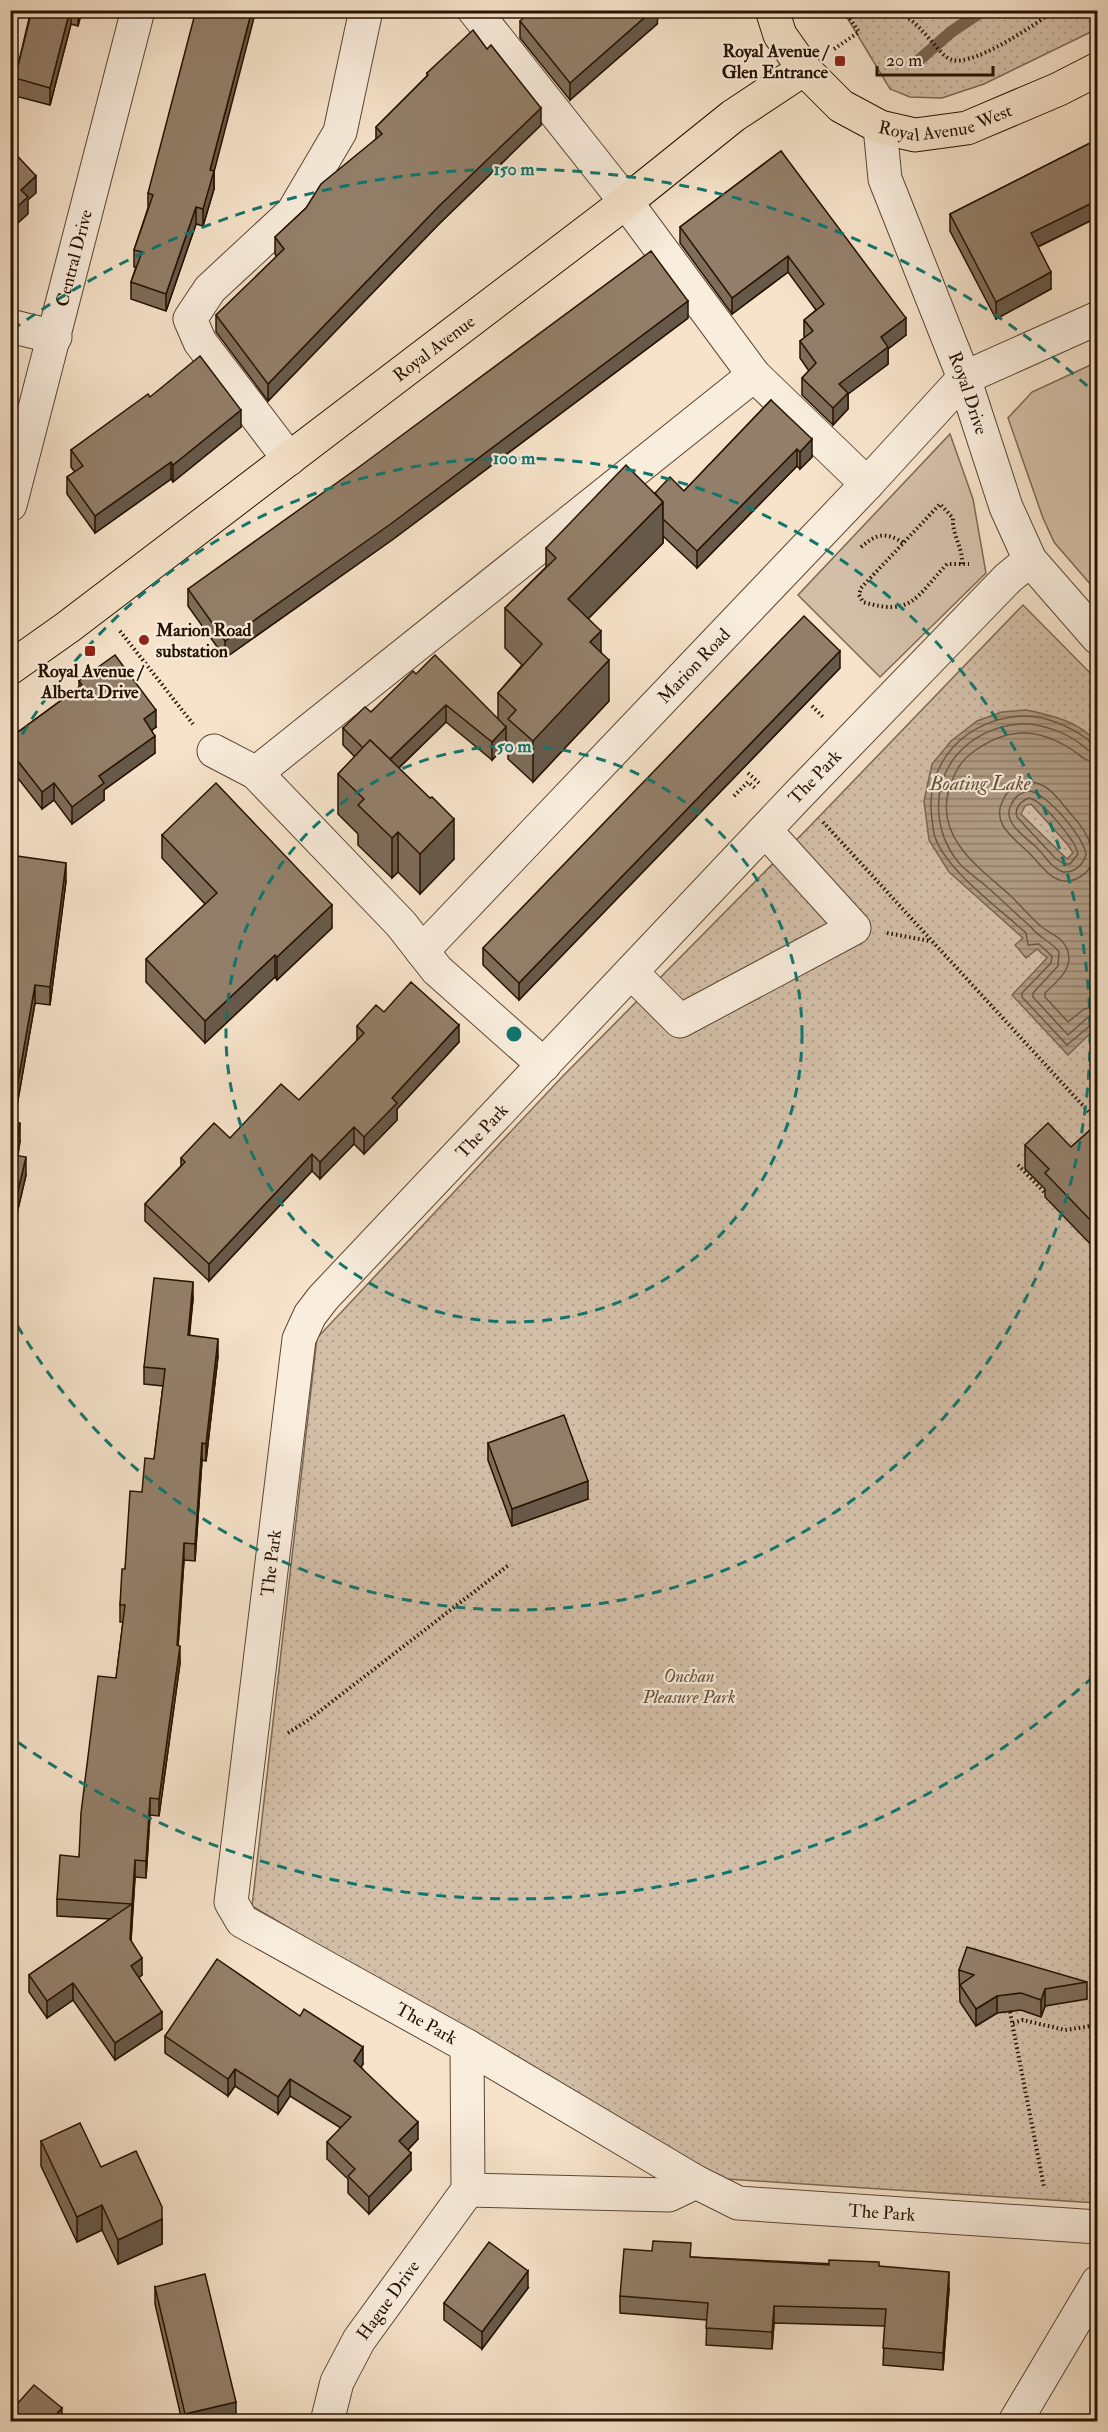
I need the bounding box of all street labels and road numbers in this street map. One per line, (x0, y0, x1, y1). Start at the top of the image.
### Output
street label: Royal Avenue West (876, 99, 1016, 147)
street label: Central Drive (51, 207, 98, 309)
street label: Royal Avenue (389, 310, 480, 387)
street label: Royal Drive (943, 348, 993, 438)
street label: Marion Road (653, 623, 736, 709)
street label: The Park (784, 745, 847, 809)
street label: The Park (451, 1099, 514, 1164)
street label: The Park (256, 1528, 287, 1598)
street label: The Park (391, 1998, 461, 2050)
street label: The Park (848, 2199, 916, 2227)
street label: Hague Drive (352, 2256, 425, 2345)

